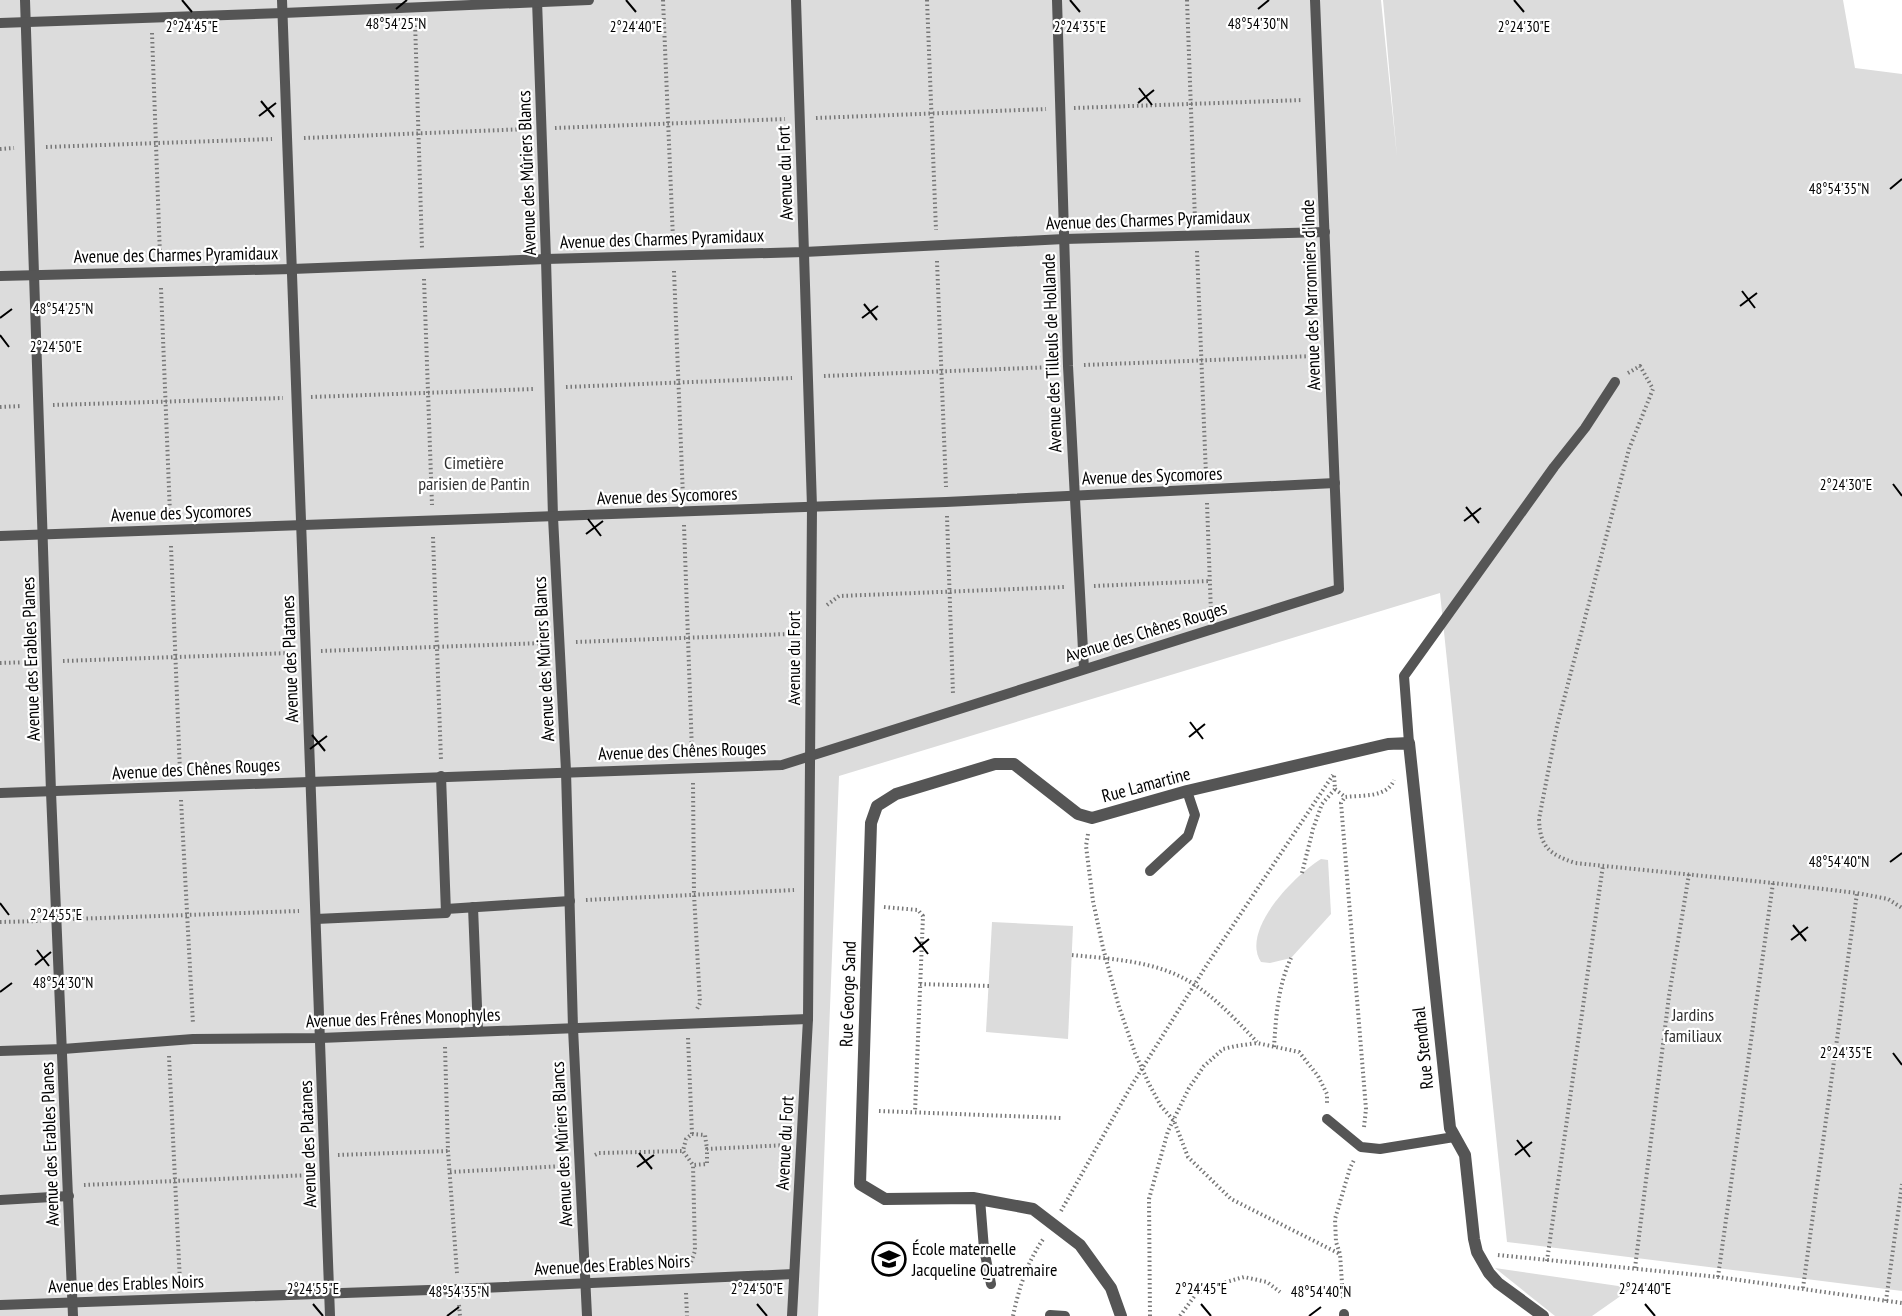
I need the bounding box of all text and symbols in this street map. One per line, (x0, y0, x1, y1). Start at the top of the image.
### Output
text: 48°54'25"N (366, 14, 426, 33)
text: 48°54'30"N (1228, 14, 1288, 33)
text: 2°24'45"E (166, 17, 218, 36)
text: 2°24'40"E (610, 17, 662, 36)
text: 2°24'35"E (1054, 17, 1106, 36)
text: 2°24'30"E (1498, 17, 1550, 36)
street label: Avenue des Mûriers Blancs (512, 90, 541, 256)
street label: Avenue du Fort (771, 125, 798, 221)
text: 48°54'35"N (1809, 179, 1869, 198)
street label: Avenue des Marronniers d'Inde (1296, 199, 1325, 391)
street label: Avenue des Charmes Pyramidaux (1045, 204, 1251, 235)
street label: Avenue des Charmes Pyramidaux (559, 223, 765, 254)
street label: Avenue des Charmes Pyramidaux (73, 241, 279, 268)
street label: Avenue des Tilleuls de Hollande (1037, 253, 1066, 453)
text: 48°54'25"N (33, 299, 93, 318)
text: 2°24'50"E (30, 337, 82, 356)
park label: Cimetière parisien de Pantin (418, 451, 530, 495)
street label: Avenue des Sycomores (1081, 462, 1223, 489)
text: 2°24'30"E (1820, 475, 1872, 494)
street label: Avenue des Sycomores (596, 482, 738, 509)
street label: Avenue des Sycomores (110, 499, 252, 526)
street label: Avenue des Erables Planes (16, 576, 45, 742)
street label: Avenue des Mûriers Blancs (528, 576, 559, 742)
street label: Avenue des Platanes (276, 595, 303, 723)
street label: Avenue des Chênes Rouges (1062, 596, 1230, 667)
street label: Avenue du Fort (782, 611, 805, 705)
street label: Avenue des Chênes Rouges (598, 736, 766, 765)
street label: Avenue des Chênes Rouges (111, 753, 281, 784)
street label: Rue Lamartine (1099, 762, 1193, 807)
text: 48°54'40"N (1809, 852, 1869, 871)
text: 2°24'55"E (30, 905, 82, 924)
street label: Rue George Sand (834, 941, 861, 1047)
text: 48°54'30"N (33, 973, 93, 992)
street label: Avenue des Frênes Monophyles (305, 1003, 501, 1032)
park label: Jardins familiaux (1664, 1003, 1723, 1047)
street label: Rue Stendhal (1407, 1005, 1438, 1090)
text: 2°24'35"E (1820, 1043, 1872, 1062)
street label: Avenue des Erables Planes (35, 1061, 64, 1227)
street label: Avenue des Mûriers Blancs (546, 1061, 577, 1227)
street label: Avenue des Platanes (294, 1080, 321, 1208)
street label: Avenue du Fort (771, 1095, 798, 1191)
place label: École maternelle Jacqueline Quatremaire (911, 1237, 1057, 1281)
school or university icon: École maternelle Jacqueline Quatremaire (871, 1241, 907, 1277)
street label: Avenue des Erables Noirs (533, 1249, 690, 1280)
street label: Avenue des Erables Noirs (48, 1269, 204, 1298)
text: 2°24'55"E (287, 1279, 339, 1298)
text: 2°24'50"E (731, 1279, 783, 1298)
text: 2°24'45"E (1175, 1279, 1227, 1298)
text: 2°24'40"E (1619, 1279, 1671, 1298)
text: 48°54'35"N (429, 1282, 489, 1301)
text: 48°54'40"N (1291, 1282, 1351, 1301)

